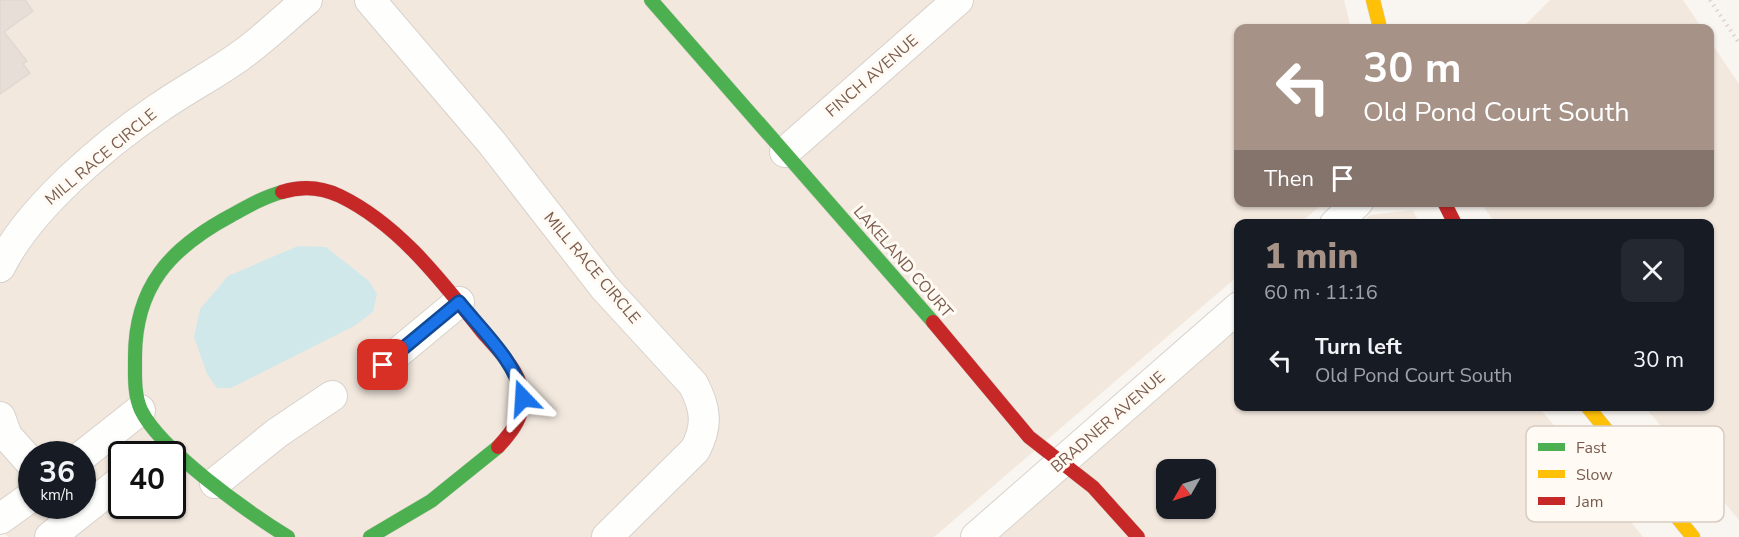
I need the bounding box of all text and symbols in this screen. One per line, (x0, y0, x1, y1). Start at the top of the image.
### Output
street label: FINCH AVENUE (821, 30, 923, 122)
text: 30 m (1363, 40, 1462, 97)
icon: left (1264, 48, 1342, 126)
text: Old Pond Court South (1363, 94, 1629, 131)
street label: MILL RACE CIRCLE (40, 104, 162, 210)
icon: arrive (1326, 162, 1359, 195)
text: Then (1264, 164, 1314, 194)
street label: LAKELAND COURT (848, 201, 958, 323)
street label: MILL RACE CIRCLE (539, 207, 645, 329)
text: 1 min (1264, 232, 1359, 281)
button: close (1621, 239, 1684, 302)
text: 60 m · 11:16 (1264, 279, 1378, 306)
text: Turn left (1315, 332, 1402, 362)
pin (357, 339, 408, 390)
icon: left (1264, 344, 1297, 377)
text: 30 m (1633, 345, 1684, 375)
icon: arrive (366, 348, 399, 381)
text: Old Pond Court South (1315, 362, 1512, 389)
position arrow (491, 366, 555, 430)
street label: BRADNER AVENUE (1046, 366, 1170, 478)
legend (1526, 426, 1724, 522)
text: Fast (1576, 437, 1607, 459)
speed limit sign: 40 (108, 441, 186, 519)
text: 36 (39, 452, 75, 493)
north arrow (1156, 459, 1216, 519)
map controls (1156, 459, 1216, 519)
text: Slow (1576, 464, 1613, 486)
text: km/h (40, 485, 74, 505)
text: Jam (1575, 491, 1603, 513)

